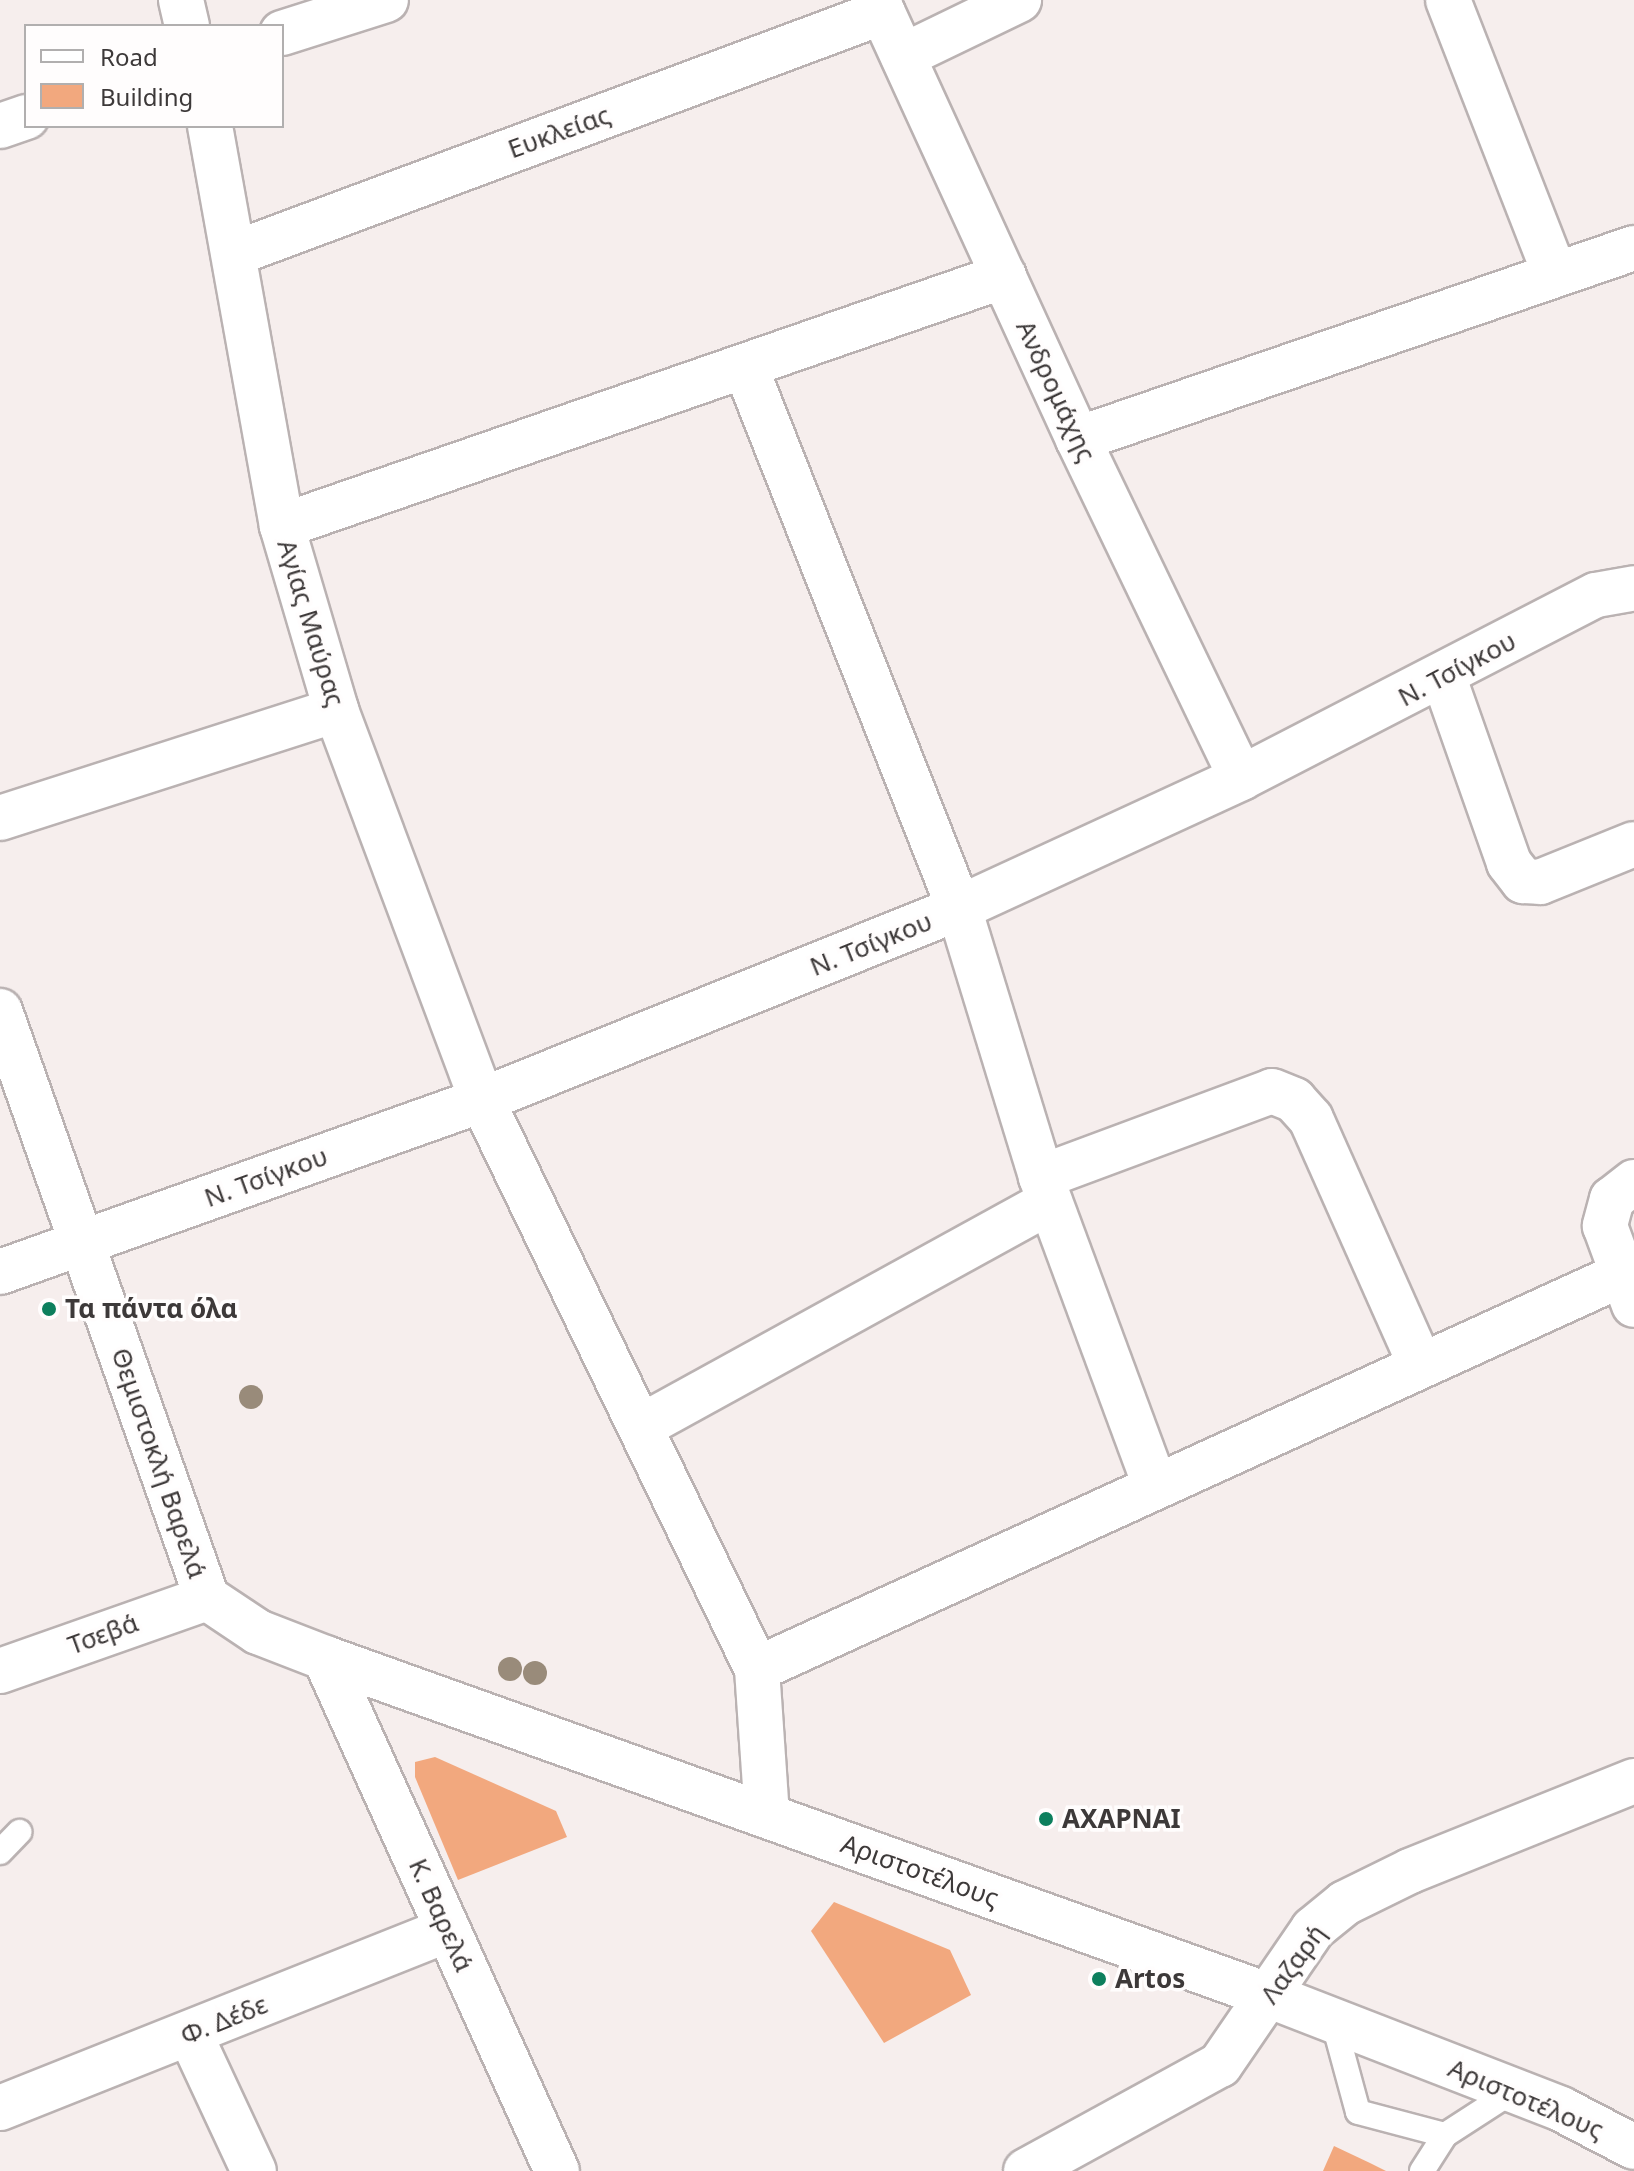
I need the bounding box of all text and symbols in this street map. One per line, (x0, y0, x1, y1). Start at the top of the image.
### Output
legend (24, 24, 284, 128)
text: Road (100, 40, 158, 73)
text: Building (100, 80, 193, 113)
street label: Ευκλείας (504, 99, 614, 165)
street label: Ανδρομάχης (1010, 315, 1102, 467)
street label: Αγίας Μαύρας (271, 536, 351, 710)
street label: Ν. Τσίγκου (1393, 625, 1521, 713)
street label: Ν. Τσίγκου (805, 905, 937, 983)
street label: Ν. Τσίγκου (200, 1140, 332, 1214)
place label: Τα πάντα όλα (65, 1293, 238, 1325)
marker: Τα πάντα όλα (40, 1300, 58, 1318)
street label: Θεμιστοκλή Βαρελά (105, 1344, 213, 1582)
street label: Τσεβά (64, 1607, 142, 1661)
place label: ΑΧΑΡΝΑΙ (1062, 1803, 1181, 1835)
marker: ΑΧΑΡΝΑΙ (1037, 1810, 1055, 1828)
street label: Αριστοτέλους (837, 1828, 1003, 1914)
street label: Κ. Βαρελά (402, 1854, 480, 1976)
street label: Λαζαρή (1254, 1918, 1332, 2010)
place label: Artos (1115, 1963, 1185, 1995)
marker: Artos (1090, 1970, 1108, 1988)
street label: Φ. Δέδε (176, 1989, 272, 2051)
street label: Αριστοτέλους (1444, 2052, 1608, 2146)

